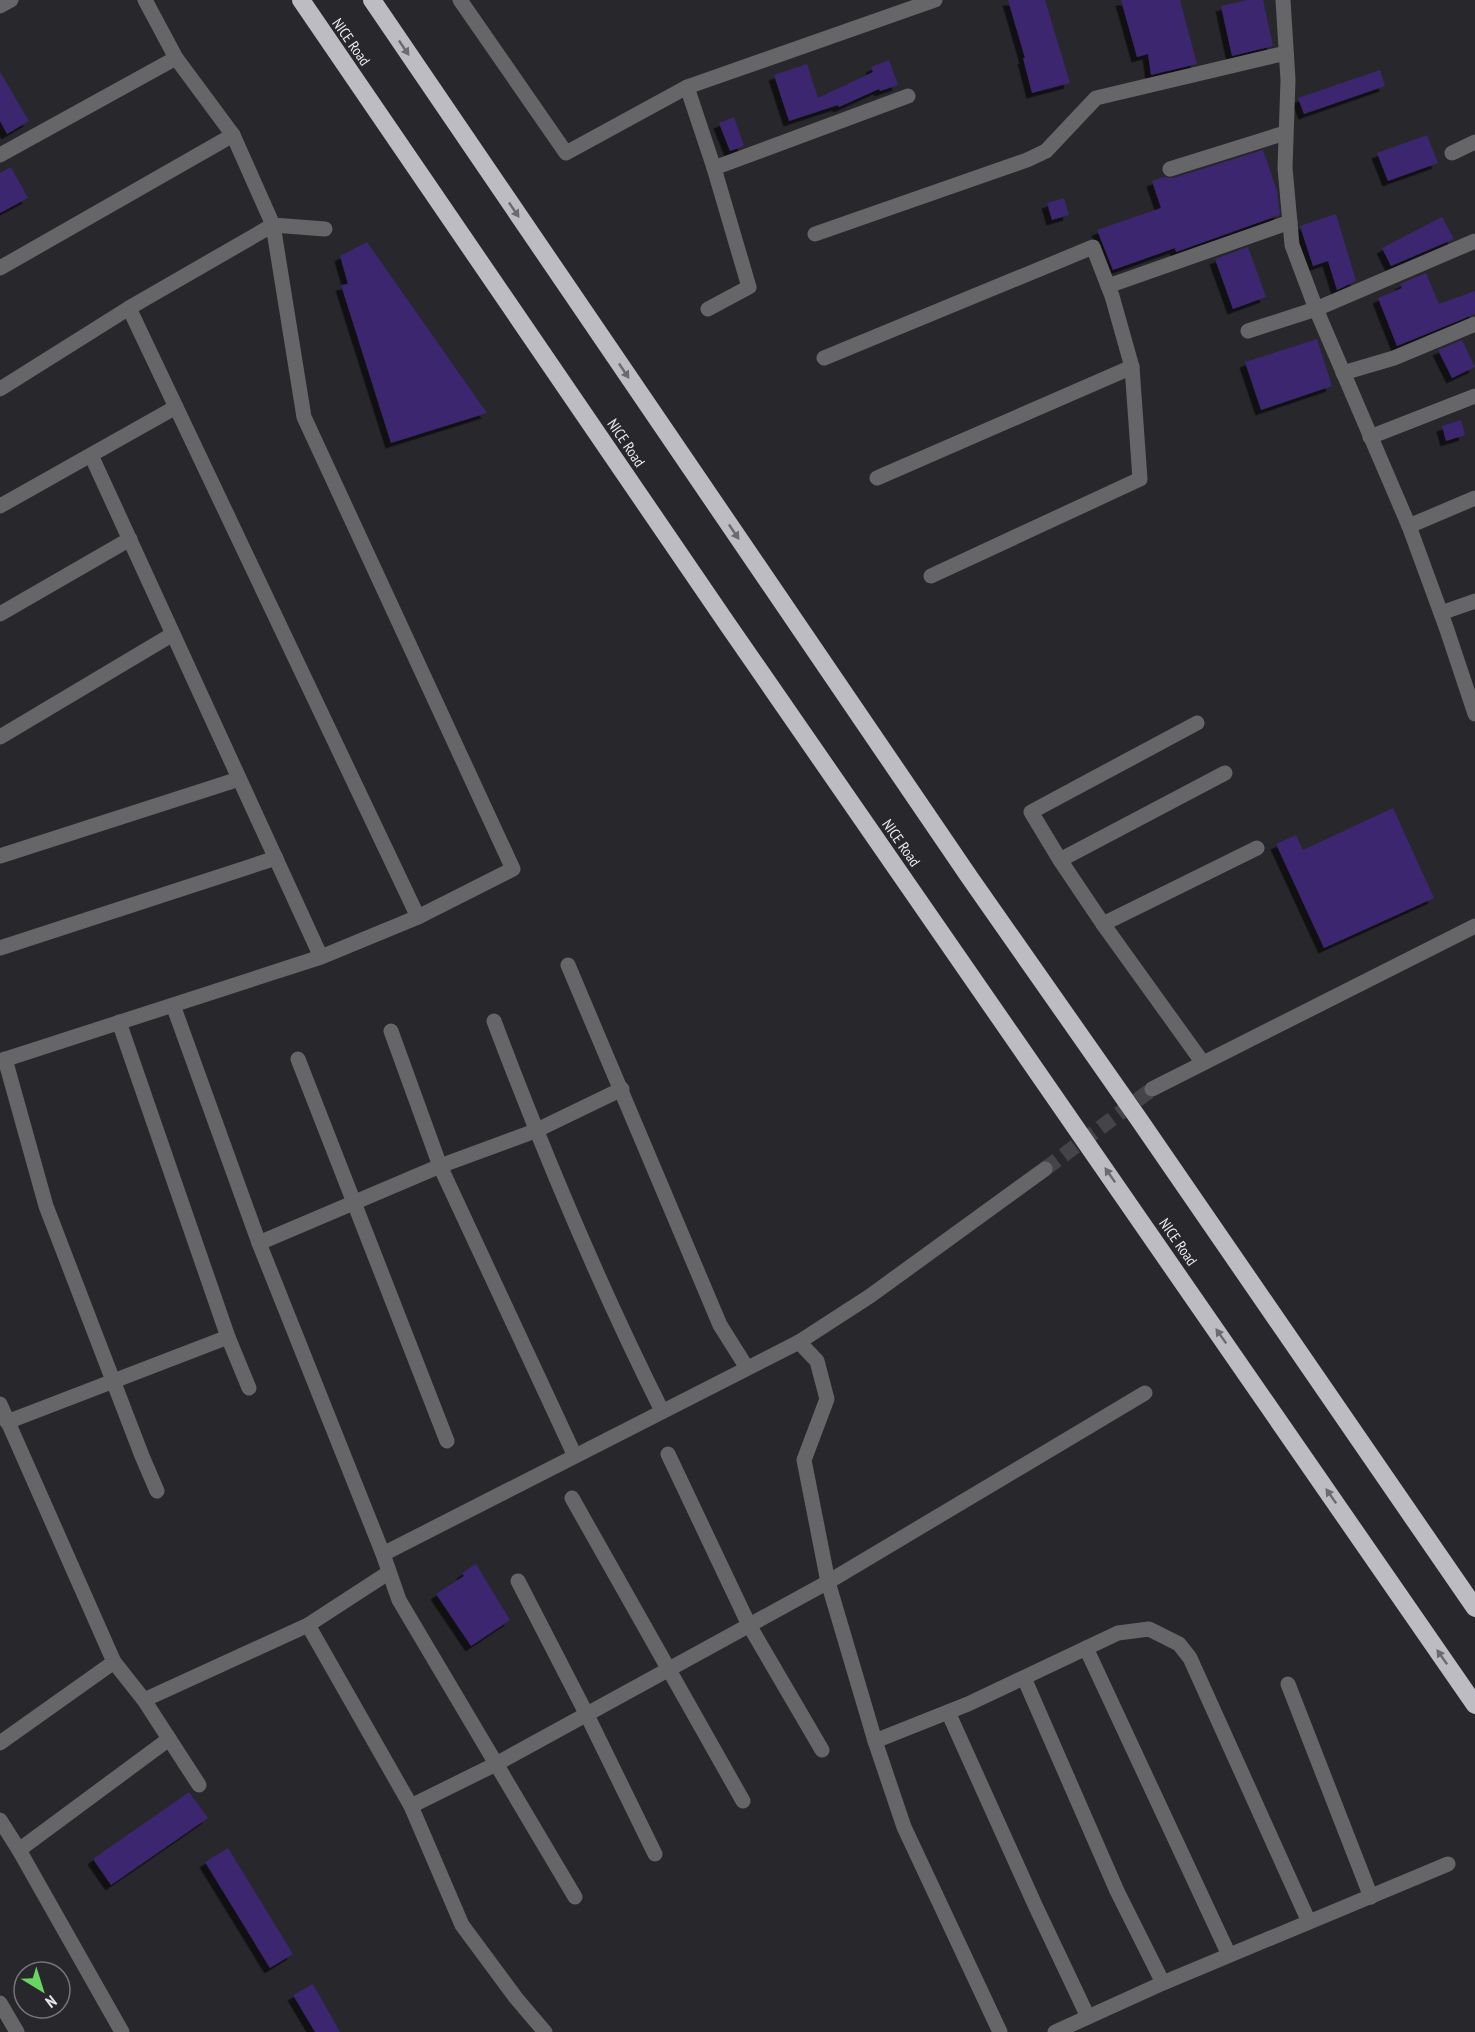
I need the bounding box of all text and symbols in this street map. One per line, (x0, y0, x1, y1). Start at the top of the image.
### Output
street label: NICE Road (328, 14, 375, 69)
one-way arrow (399, 40, 410, 57)
one-way arrow (508, 201, 520, 217)
one-way arrow (618, 362, 630, 378)
street label: NICE Road (604, 415, 649, 470)
one-way arrow (728, 524, 739, 540)
street label: NICE Road (878, 815, 925, 870)
one-way arrow (1105, 1167, 1116, 1183)
street label: NICE Road (1155, 1214, 1202, 1269)
one-way arrow (1215, 1328, 1227, 1344)
one-way arrow (1325, 1489, 1337, 1505)
one-way arrow (1436, 1649, 1448, 1665)
north arrow (12, 1960, 72, 2020)
text: N (42, 1991, 61, 2012)

